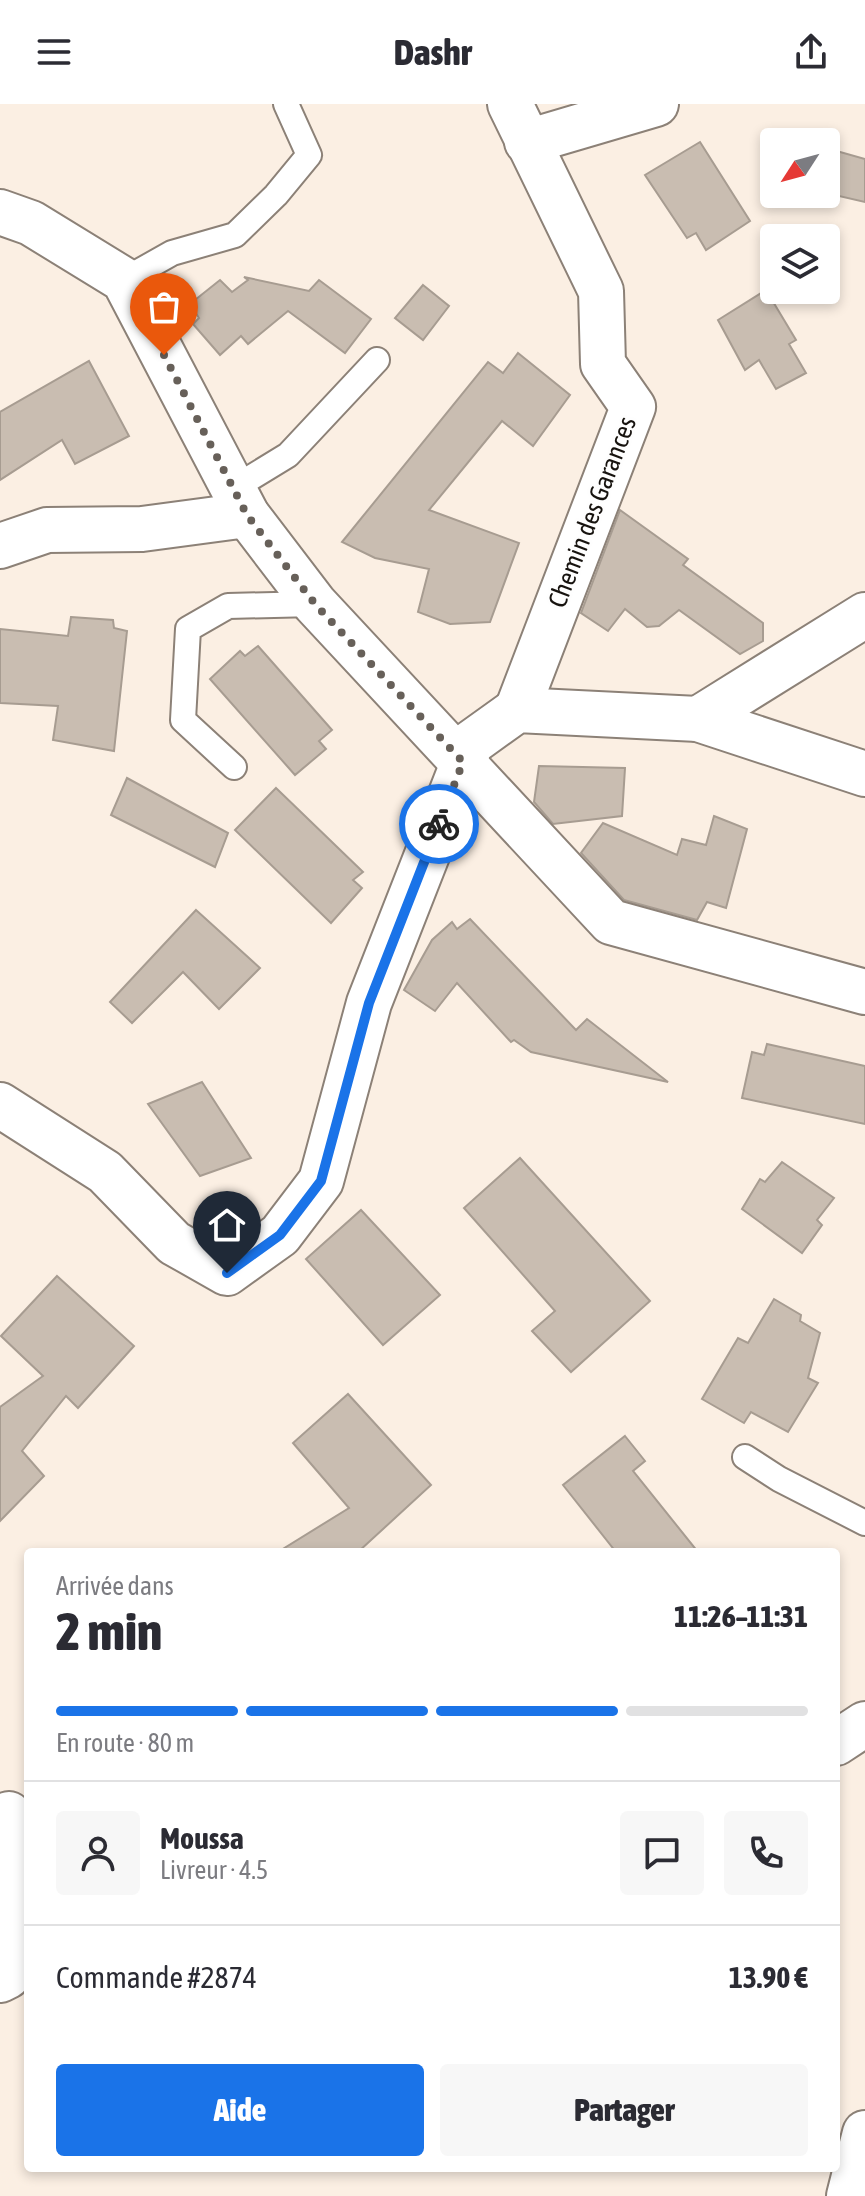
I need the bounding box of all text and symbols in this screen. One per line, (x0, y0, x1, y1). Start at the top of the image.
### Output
icon: menu (32, 30, 76, 74)
icon: share (789, 30, 833, 74)
text: Dashr (394, 31, 471, 73)
north arrow (760, 128, 840, 208)
map controls (760, 128, 840, 304)
button: layers (760, 224, 840, 304)
pin (130, 273, 198, 355)
icon: bag (142, 285, 186, 329)
street label: Chemin des Garances (542, 412, 642, 612)
courier (399, 784, 479, 864)
icon: bike (417, 802, 461, 846)
pin (193, 1191, 261, 1273)
icon: home (205, 1203, 249, 1247)
text: Arrivée dans (56, 1571, 174, 1601)
text: 11:26–11:31 (674, 1599, 808, 1633)
text: 2 min (56, 1601, 162, 1661)
text: En route · 80 m (56, 1728, 194, 1758)
button: person (56, 1811, 140, 1895)
button: chat (620, 1811, 704, 1895)
button: phone (724, 1811, 808, 1895)
text: Moussa (160, 1821, 244, 1855)
text: Livreur · 4.5 (160, 1855, 268, 1885)
text: Commande #2874 (56, 1960, 257, 1994)
text: 13.90 € (729, 1960, 808, 1994)
button: Aide (56, 2064, 424, 2156)
button: Partager (440, 2064, 808, 2156)

